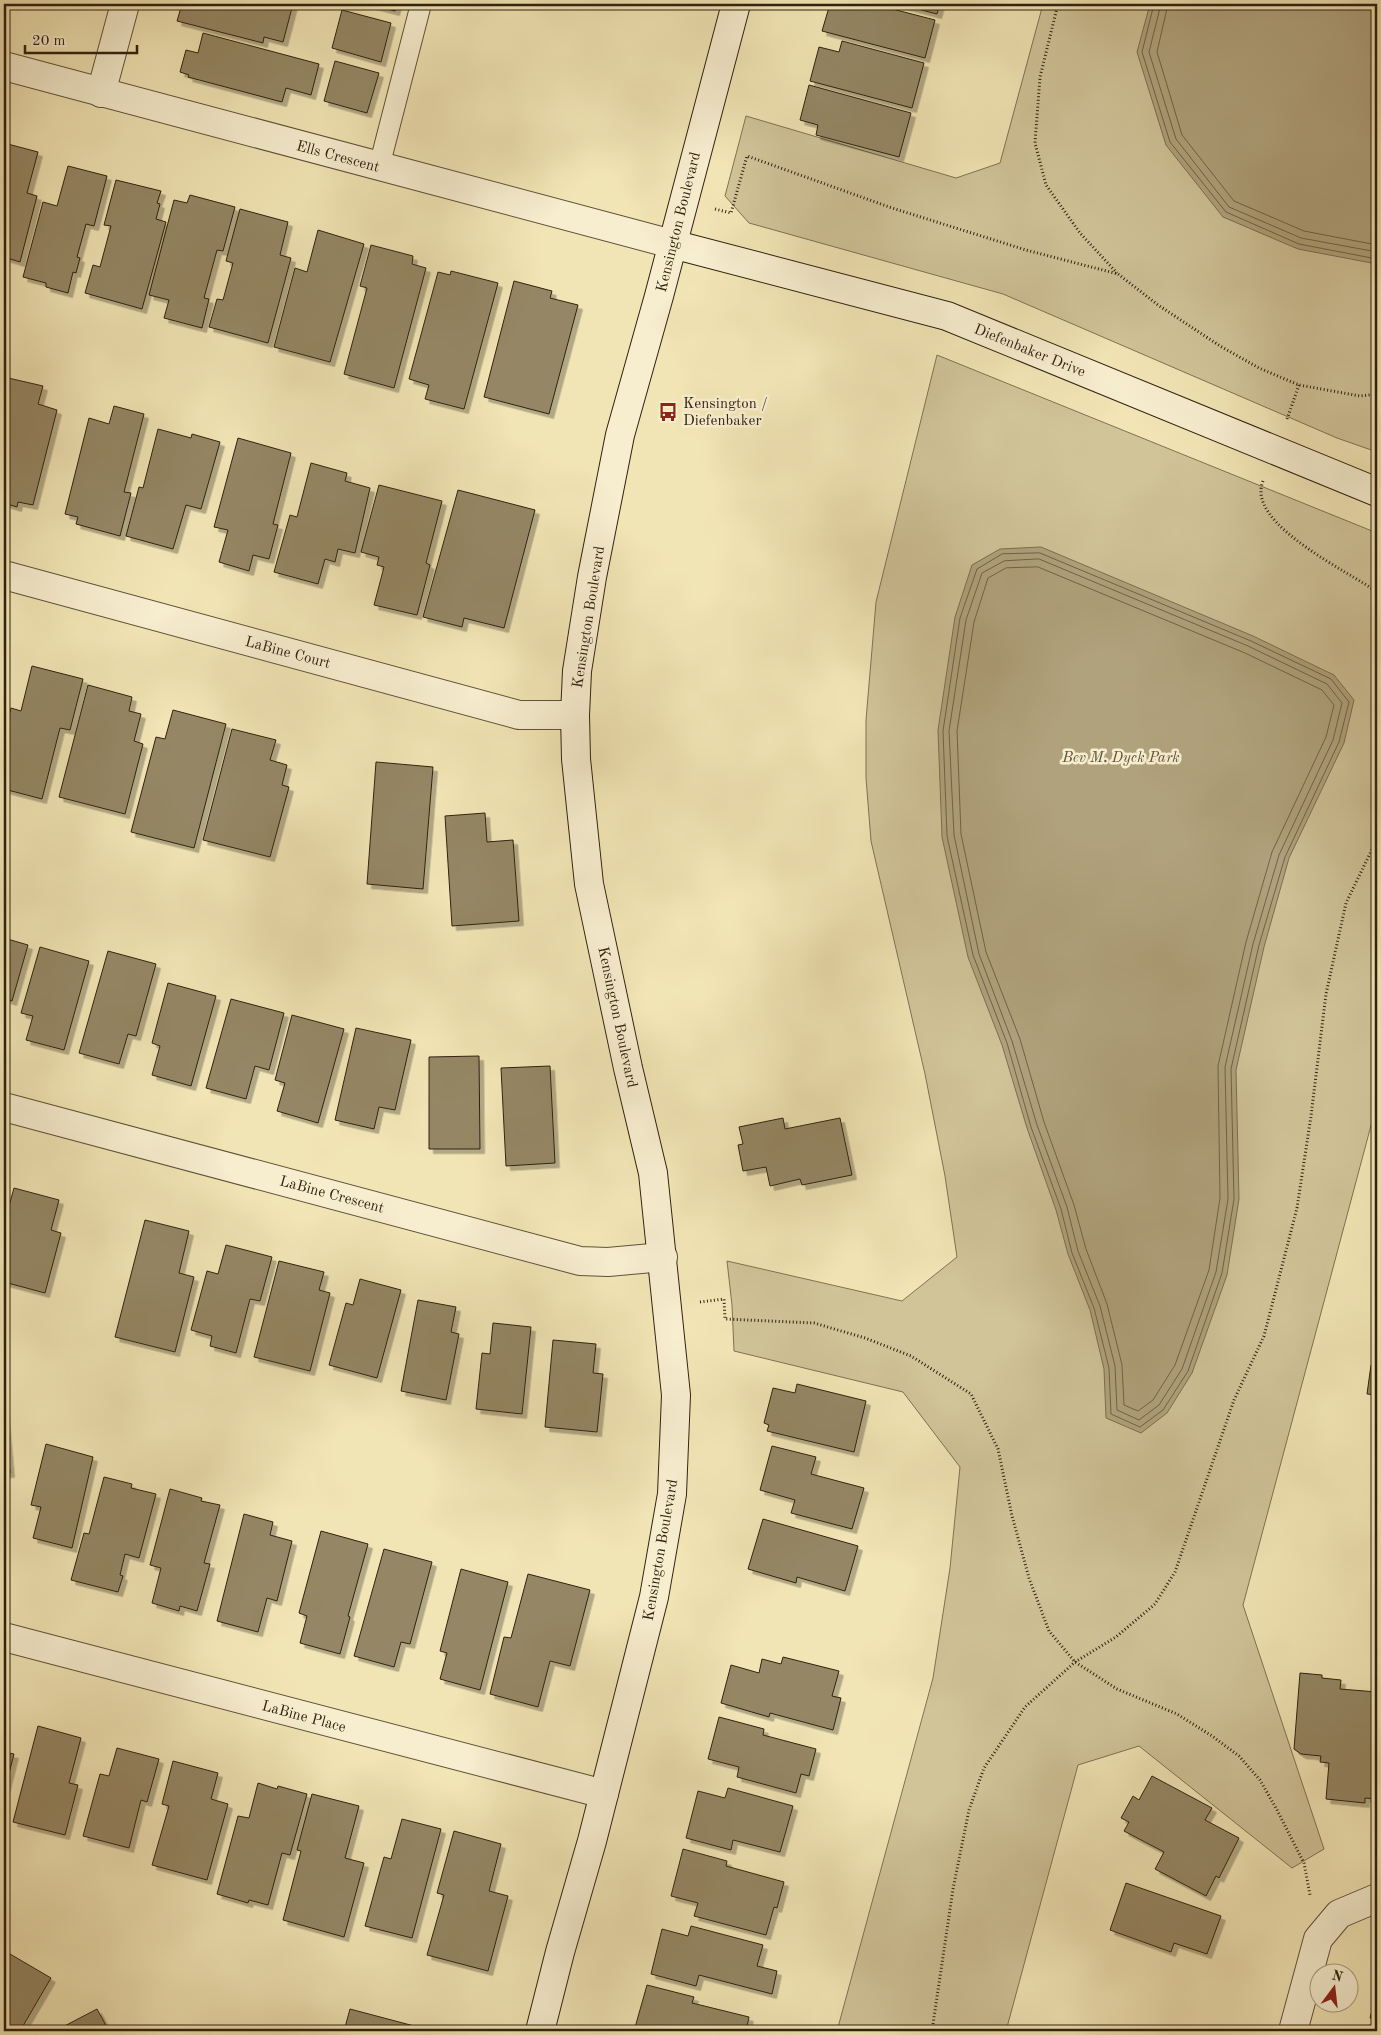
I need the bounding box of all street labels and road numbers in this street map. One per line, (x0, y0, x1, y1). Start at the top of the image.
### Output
street label: Ells Crescent (294, 139, 381, 176)
street label: Kensington Boulevard (655, 151, 704, 294)
street label: Diefenbaker Drive (972, 322, 1087, 381)
street label: Kensington Boulevard (571, 545, 608, 689)
street label: LaBine Court (243, 635, 332, 672)
street label: Kensington Boulevard (594, 945, 639, 1089)
street label: LaBine Crescent (278, 1174, 385, 1217)
street label: Kensington Boulevard (642, 1478, 681, 1622)
street label: LaBine Place (260, 1699, 347, 1736)

